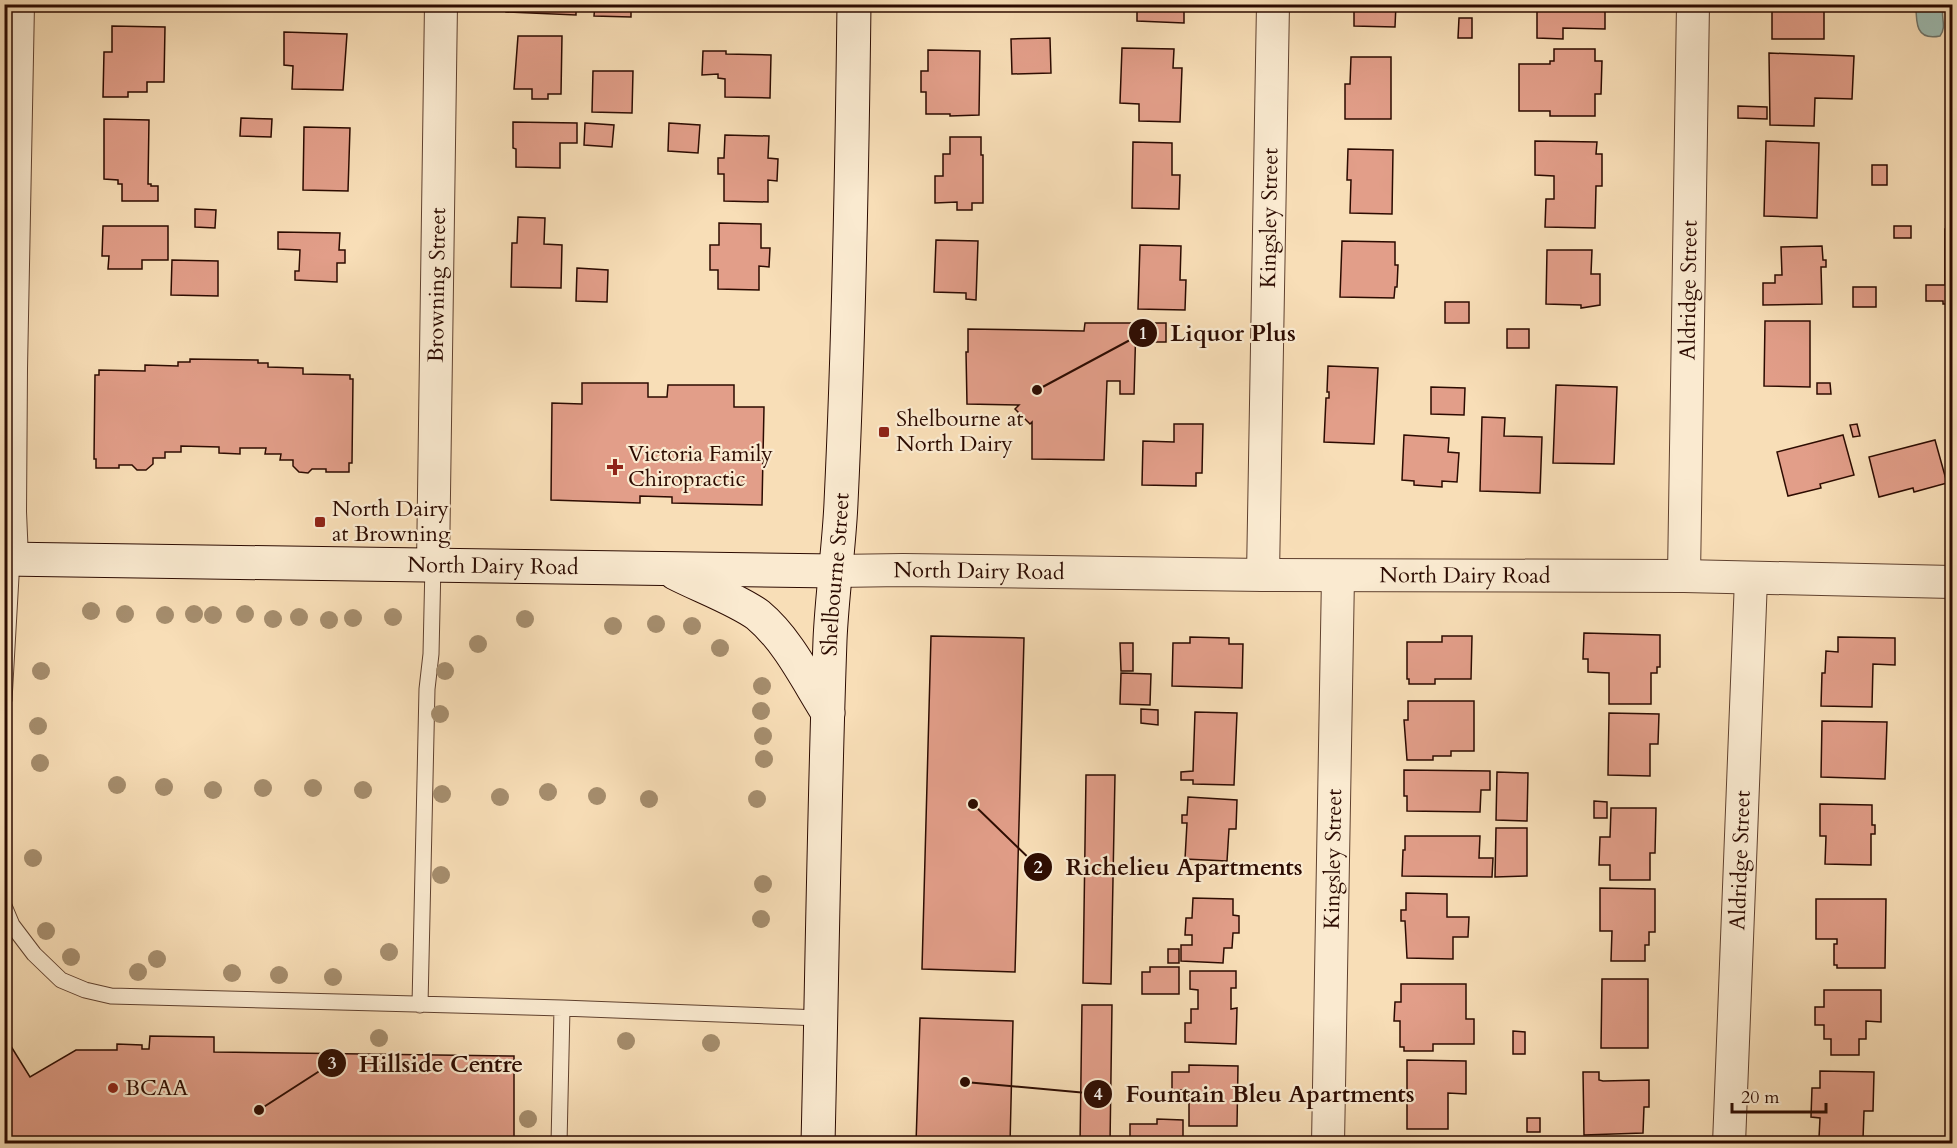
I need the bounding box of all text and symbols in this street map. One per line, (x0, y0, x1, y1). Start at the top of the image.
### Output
street label: Kingsley Street (1253, 147, 1285, 289)
street label: Browning Street (421, 207, 453, 363)
street label: Aldridge Street (1672, 220, 1705, 360)
callout: Liquor Plus (1128, 312, 1307, 354)
text: Liquor Plus (1170, 317, 1296, 350)
text: 1 (1138, 321, 1148, 346)
place label: Shelbourne at North Dairy (896, 404, 1023, 459)
marker: Shelbourne at North Dairy (877, 425, 891, 439)
place label: Victoria Family Chiropractic (628, 439, 773, 494)
marker: Victoria Family Chiropractic (606, 458, 624, 476)
street label: Shelbourne Street (814, 492, 856, 657)
place label: North Dairy at Browning (332, 494, 451, 549)
marker: North Dairy at Browning (313, 515, 327, 529)
street label: North Dairy Road (407, 550, 579, 582)
street label: North Dairy Road (893, 555, 1065, 587)
street label: North Dairy Road (1379, 560, 1551, 591)
street label: Kingsley Street (1317, 788, 1349, 930)
street label: Aldridge Street (1722, 790, 1758, 931)
callout: Richelieu Apartments (1023, 846, 1314, 888)
text: Richelieu Apartments (1065, 851, 1303, 884)
text: 2 (1033, 855, 1043, 880)
callout: Hillside Centre (317, 1042, 535, 1084)
text: Hillside Centre (359, 1048, 523, 1081)
text: 3 (327, 1051, 337, 1076)
place label: BCAA (125, 1073, 188, 1103)
callout: Fountain Bleu Apartments (1083, 1073, 1427, 1115)
scale bar (1732, 1076, 1826, 1114)
text: Fountain Bleu Apartments (1125, 1078, 1415, 1111)
marker: BCAA (106, 1081, 120, 1095)
text: 4 (1093, 1082, 1103, 1107)
text: 20 m (1741, 1085, 1780, 1110)

